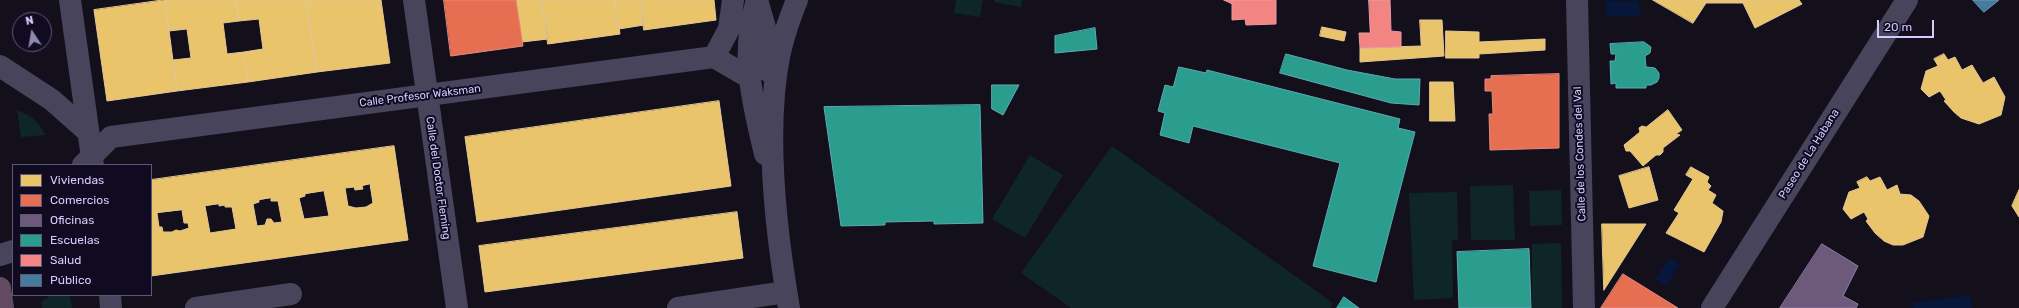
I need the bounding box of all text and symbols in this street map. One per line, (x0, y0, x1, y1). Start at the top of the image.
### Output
north arrow (12, 12, 52, 52)
scale bar (1879, 12, 1936, 38)
text: N (24, 14, 35, 28)
text: 20 m (1884, 20, 1912, 34)
street label: Calle Profesor Waksman (358, 82, 482, 110)
street label: Calle de los Condes del Val (1571, 86, 1589, 222)
street label: Paseo de La Habana (1776, 107, 1842, 201)
street label: Calle del Doctor Fleming (423, 116, 453, 240)
legend (12, 164, 152, 296)
text: Viviendas (50, 173, 104, 187)
text: Comercios (50, 193, 109, 207)
text: Oficinas (50, 213, 94, 227)
text: Escuelas (50, 233, 100, 247)
text: Salud (50, 253, 81, 267)
text: Público (50, 273, 91, 287)

